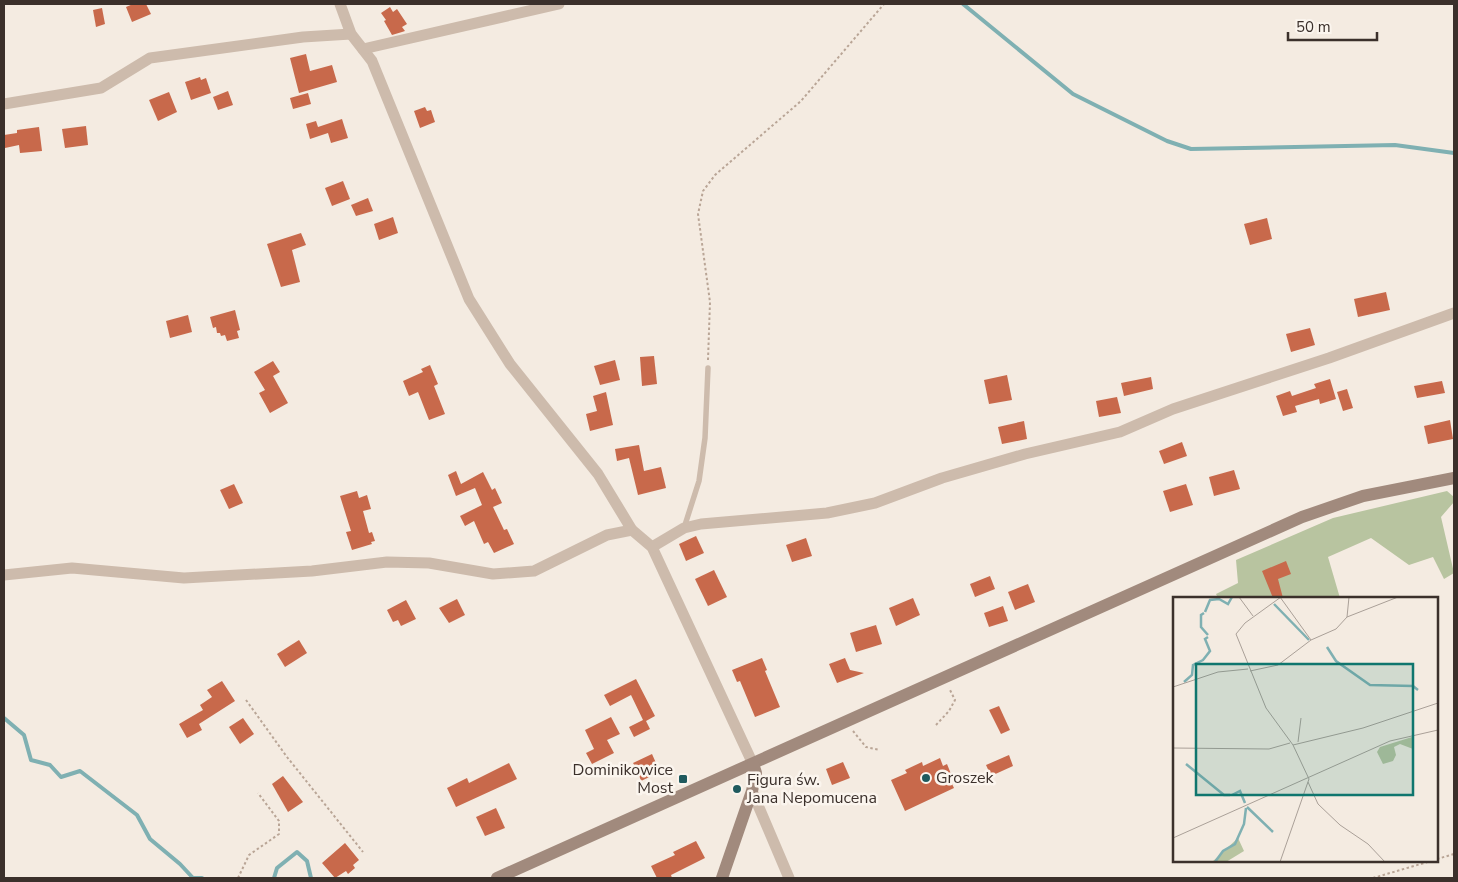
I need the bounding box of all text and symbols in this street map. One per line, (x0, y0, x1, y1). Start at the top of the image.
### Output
scale bar (1288, 10, 1377, 42)
text: 50 m (1296, 17, 1331, 37)
inset map (1173, 597, 1438, 862)
place label: Dominikowice Most (573, 759, 673, 799)
place label: Groszek (936, 767, 995, 789)
place label: Figura św. Jana Nepomucena (746, 769, 877, 809)
marker: Groszek (920, 772, 932, 784)
marker: Dominikowice Most (677, 773, 689, 785)
marker: Figura św. Jana Nepomucena (731, 783, 743, 795)

